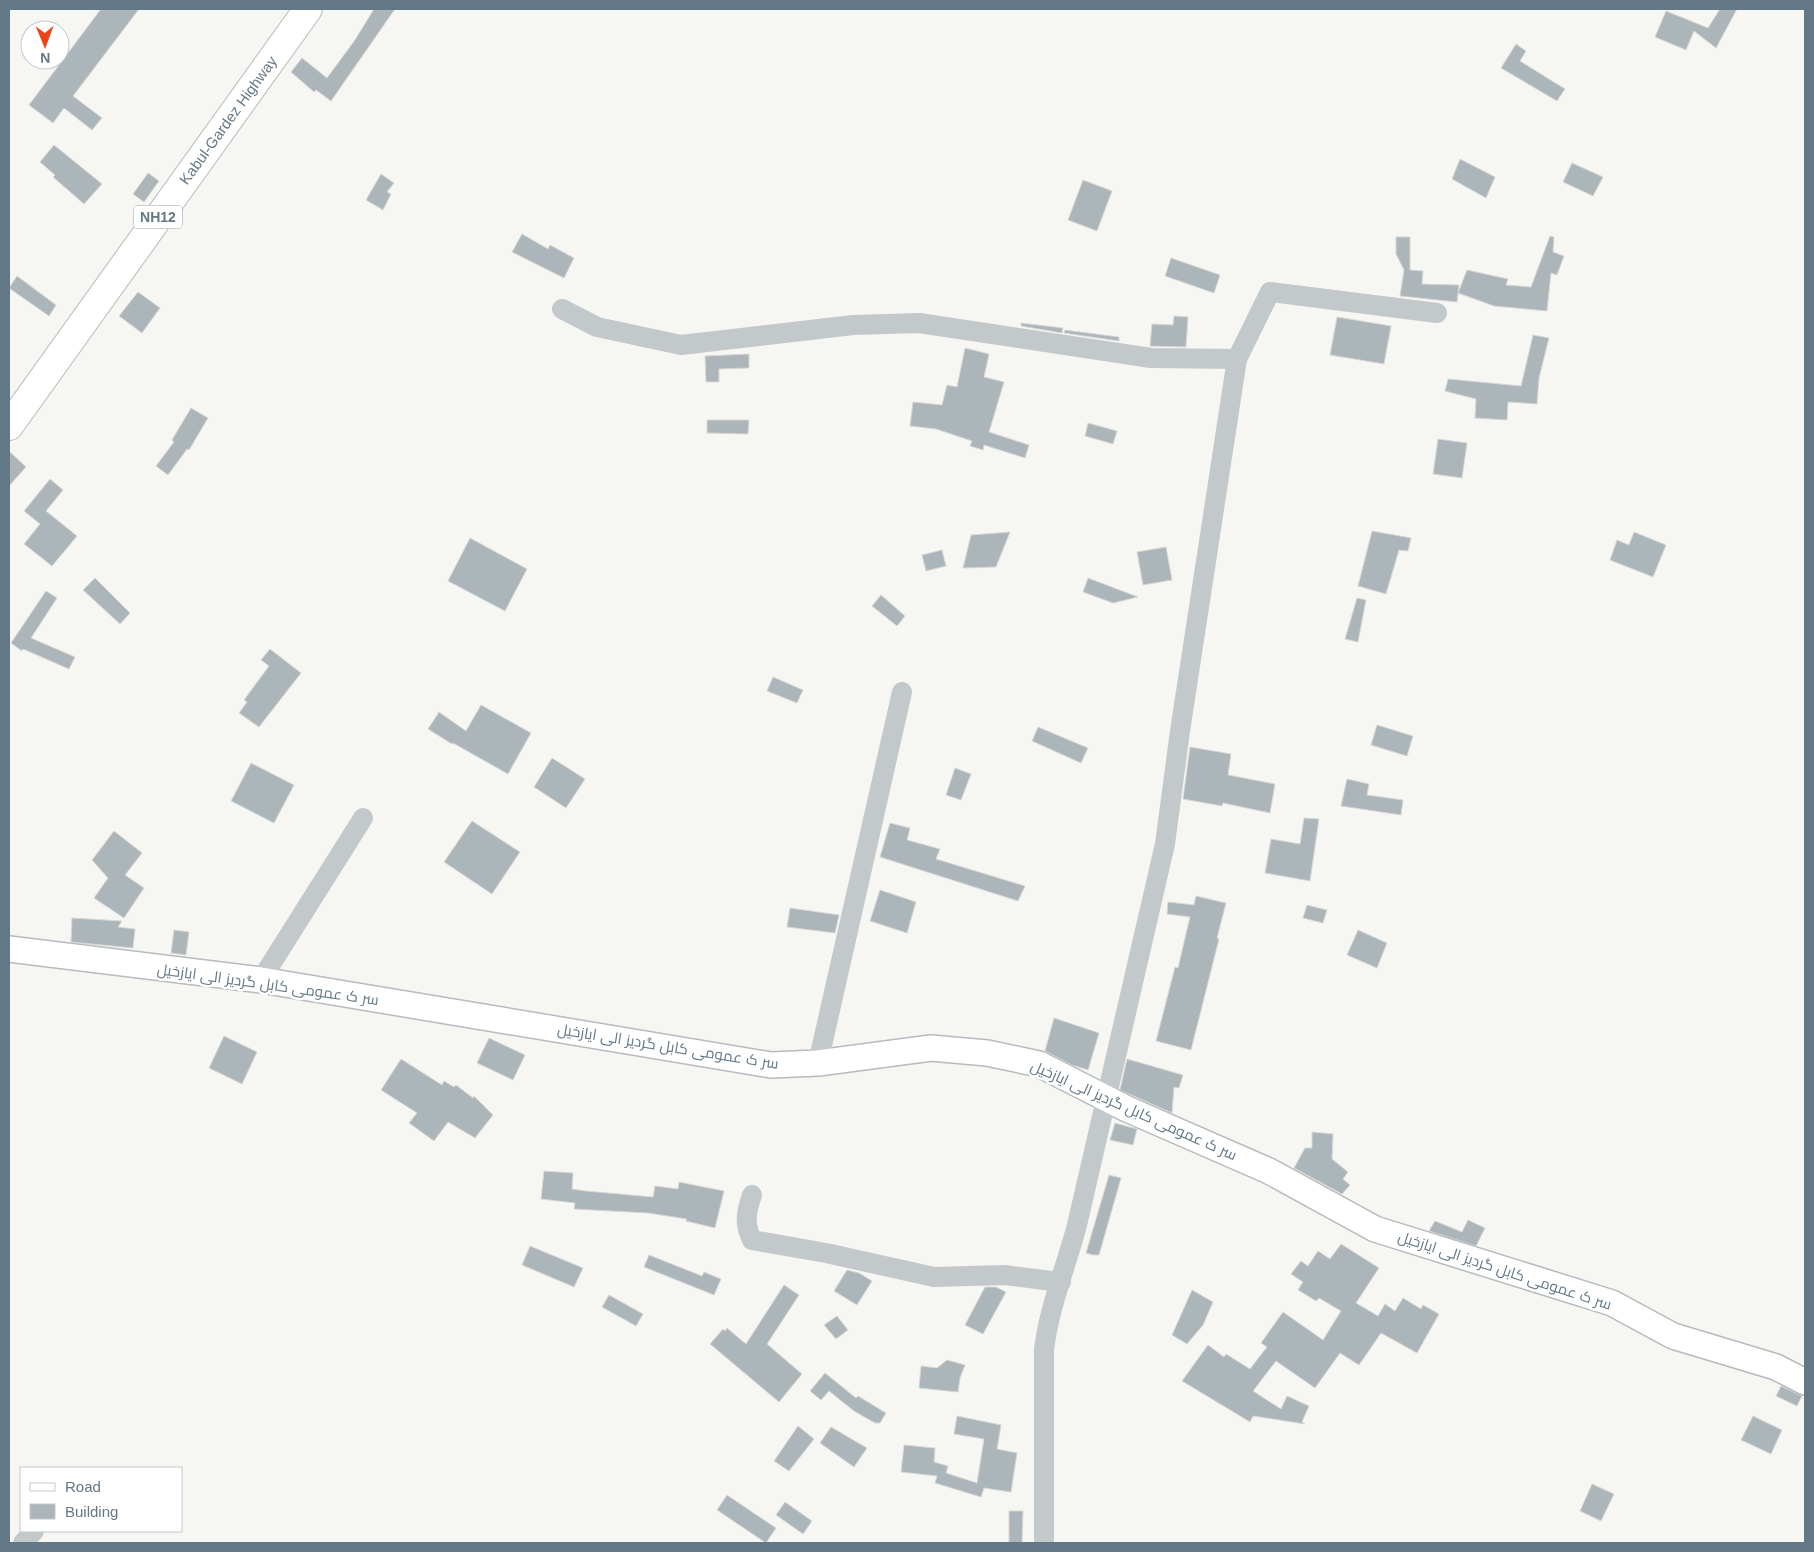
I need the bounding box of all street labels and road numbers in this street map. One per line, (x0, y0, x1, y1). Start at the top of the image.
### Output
street label: Kabul-Gardez Highway (176, 52, 280, 187)
road number: NH12 (134, 206, 182, 228)
street label: سر ک عمومی کابل گردیز الی ایازخیل (156, 960, 380, 1010)
street label: سر ک عمومی کابل گردیز الی ایازخیل (556, 1020, 780, 1074)
street label: سر ک عمومی کابل گردیز الی ایازخیل (1028, 1057, 1240, 1165)
street label: سر ک عمومی کابل گردیز الی ایازخیل (1395, 1227, 1614, 1315)

